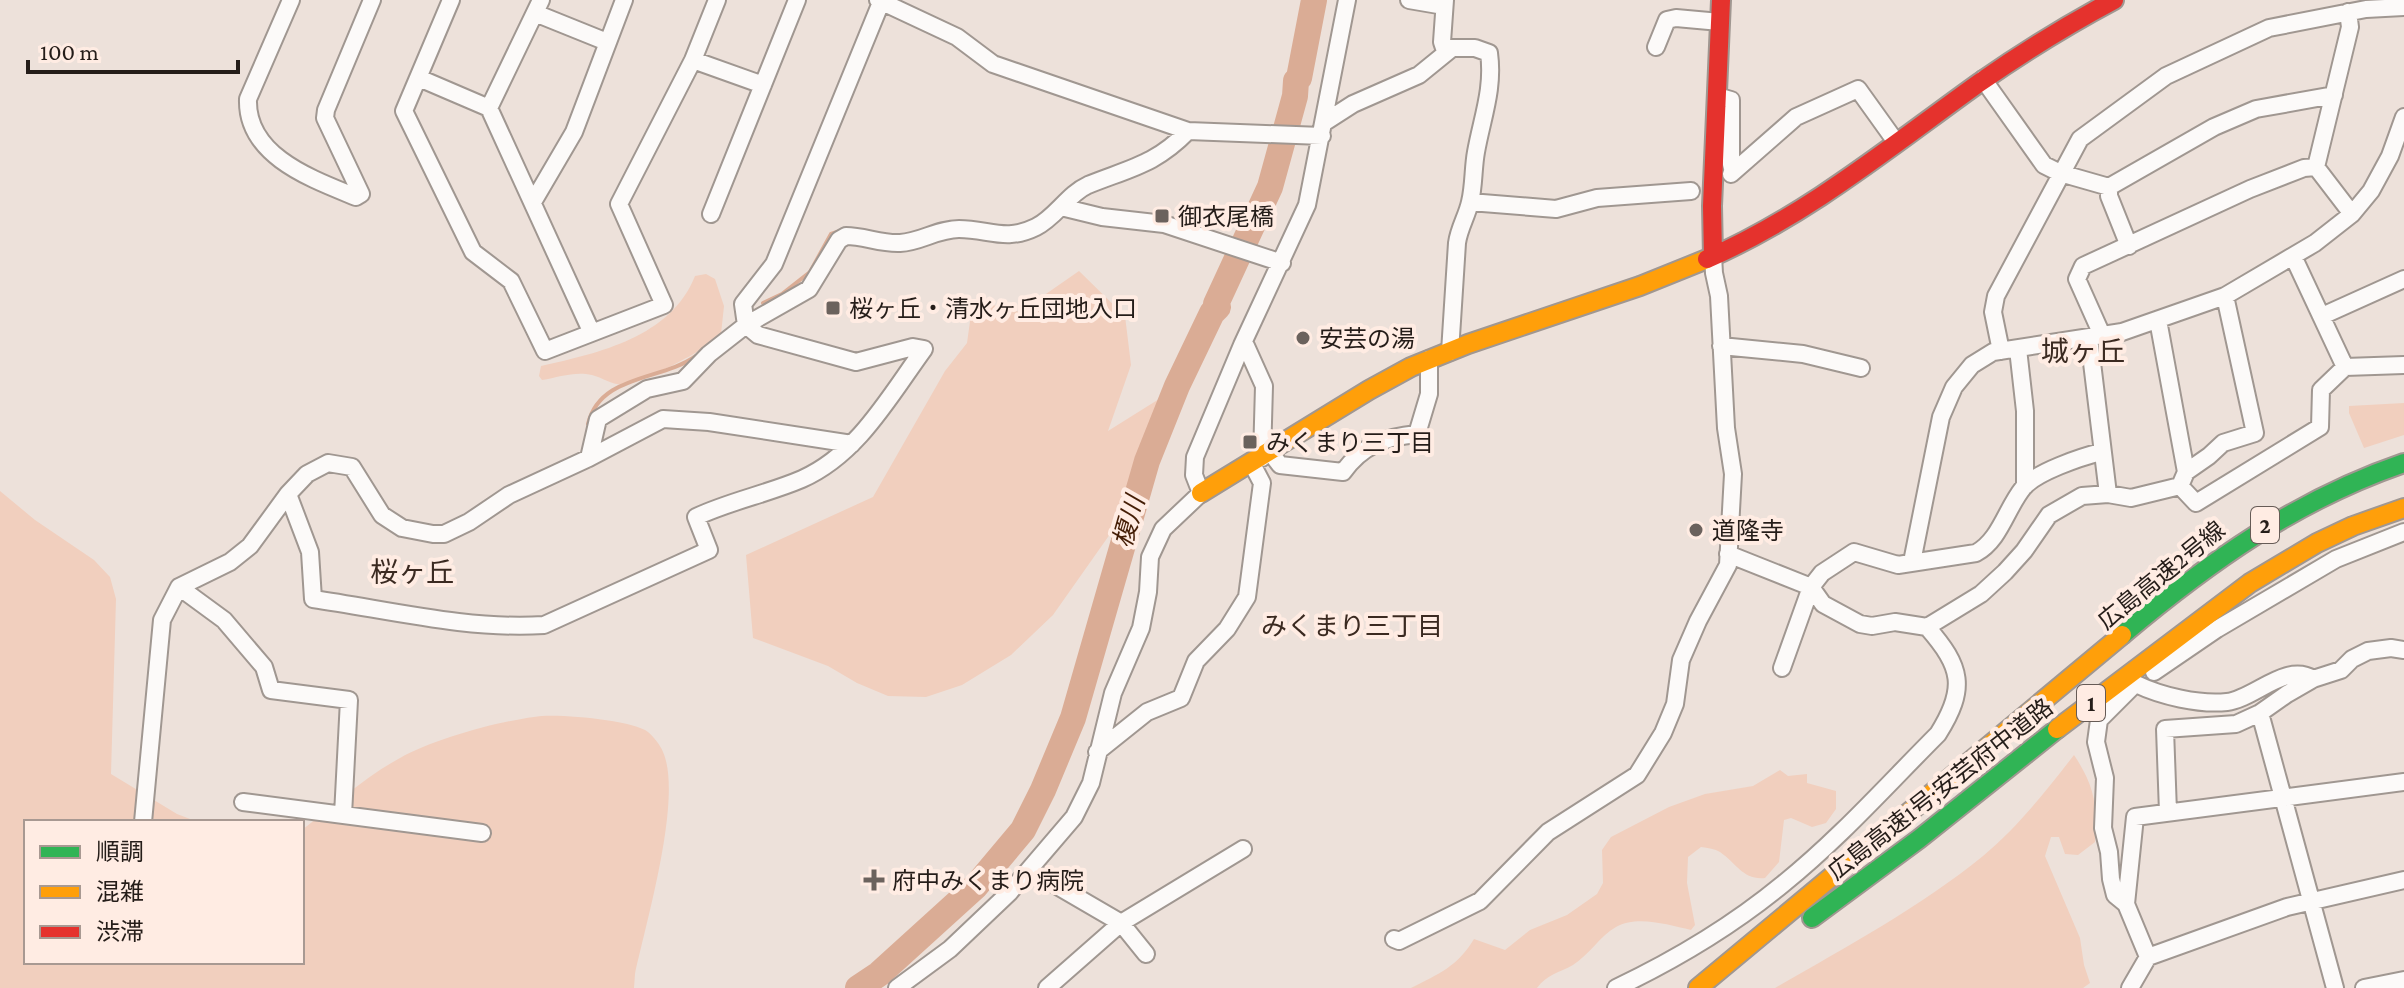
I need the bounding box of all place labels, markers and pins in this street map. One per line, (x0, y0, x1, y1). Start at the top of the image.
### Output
place label: 御衣尾橋 (1178, 203, 1274, 230)
marker: 御衣尾橋 (1153, 207, 1171, 225)
place label: 桜ヶ丘・清水ヶ丘団地入口 (849, 295, 1137, 322)
marker: 桜ヶ丘・清水ヶ丘団地入口 (824, 299, 842, 317)
place label: 安芸の湯 (1319, 325, 1415, 352)
marker: 安芸の湯 (1294, 329, 1312, 347)
place label: みくまり三丁目 (1266, 429, 1434, 456)
marker: みくまり三丁目 (1241, 433, 1259, 451)
place label: 道隆寺 (1712, 517, 1784, 544)
marker: 道隆寺 (1687, 521, 1705, 539)
place label: 府中みくまり病院 (892, 867, 1084, 894)
marker: 府中みくまり病院 (863, 869, 885, 891)

